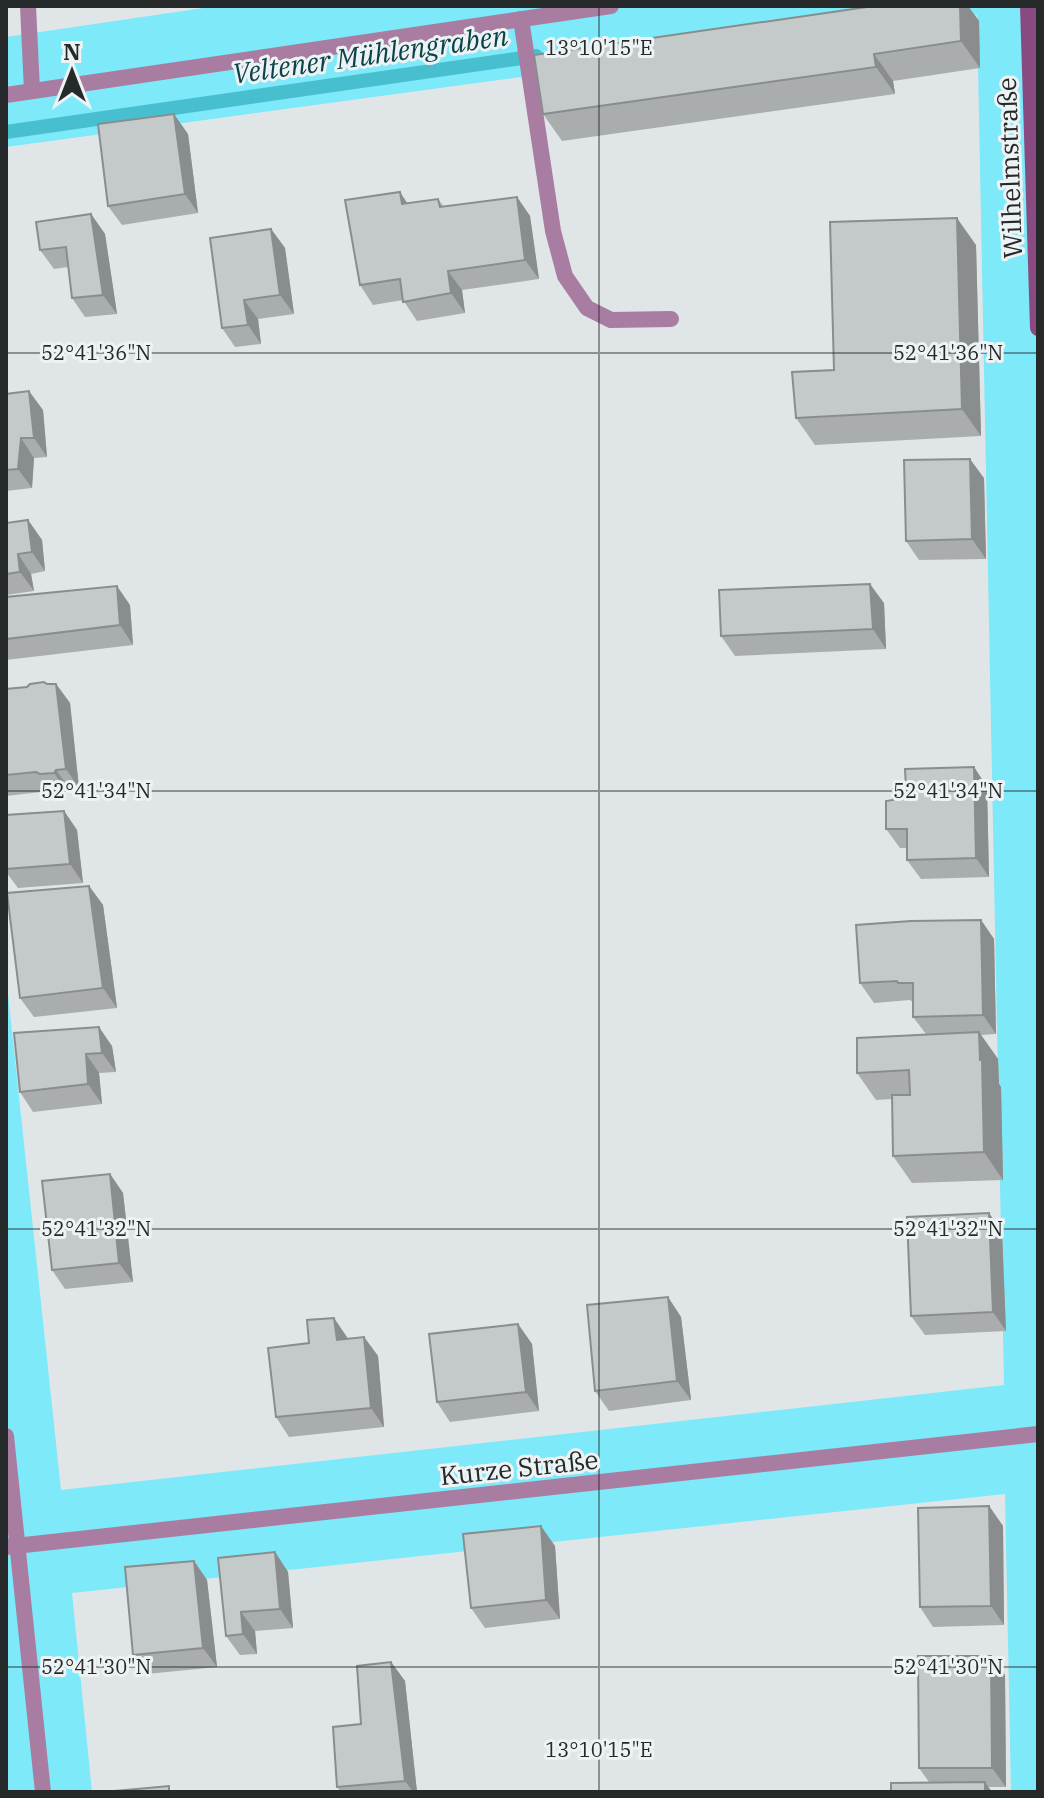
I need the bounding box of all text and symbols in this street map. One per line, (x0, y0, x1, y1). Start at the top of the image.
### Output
water label: Veltener Mühlengraben (230, 16, 510, 92)
north arrow (32, 32, 112, 112)
text: 13°10'15"E (545, 34, 653, 61)
text: N (63, 37, 81, 66)
street label: Wilhelmstraße (989, 77, 1029, 259)
text: 52°41'36"N (41, 339, 151, 366)
text: 52°41'36"N (893, 339, 1003, 366)
text: 52°41'34"N (41, 777, 151, 804)
text: 52°41'34"N (893, 777, 1003, 804)
text: 52°41'32"N (41, 1215, 151, 1242)
text: 52°41'32"N (893, 1215, 1003, 1242)
street label: Kurze Straße (438, 1442, 600, 1492)
text: 52°41'30"N (41, 1653, 151, 1680)
text: 52°41'30"N (893, 1653, 1003, 1680)
text: 13°10'15"E (545, 1736, 653, 1763)

